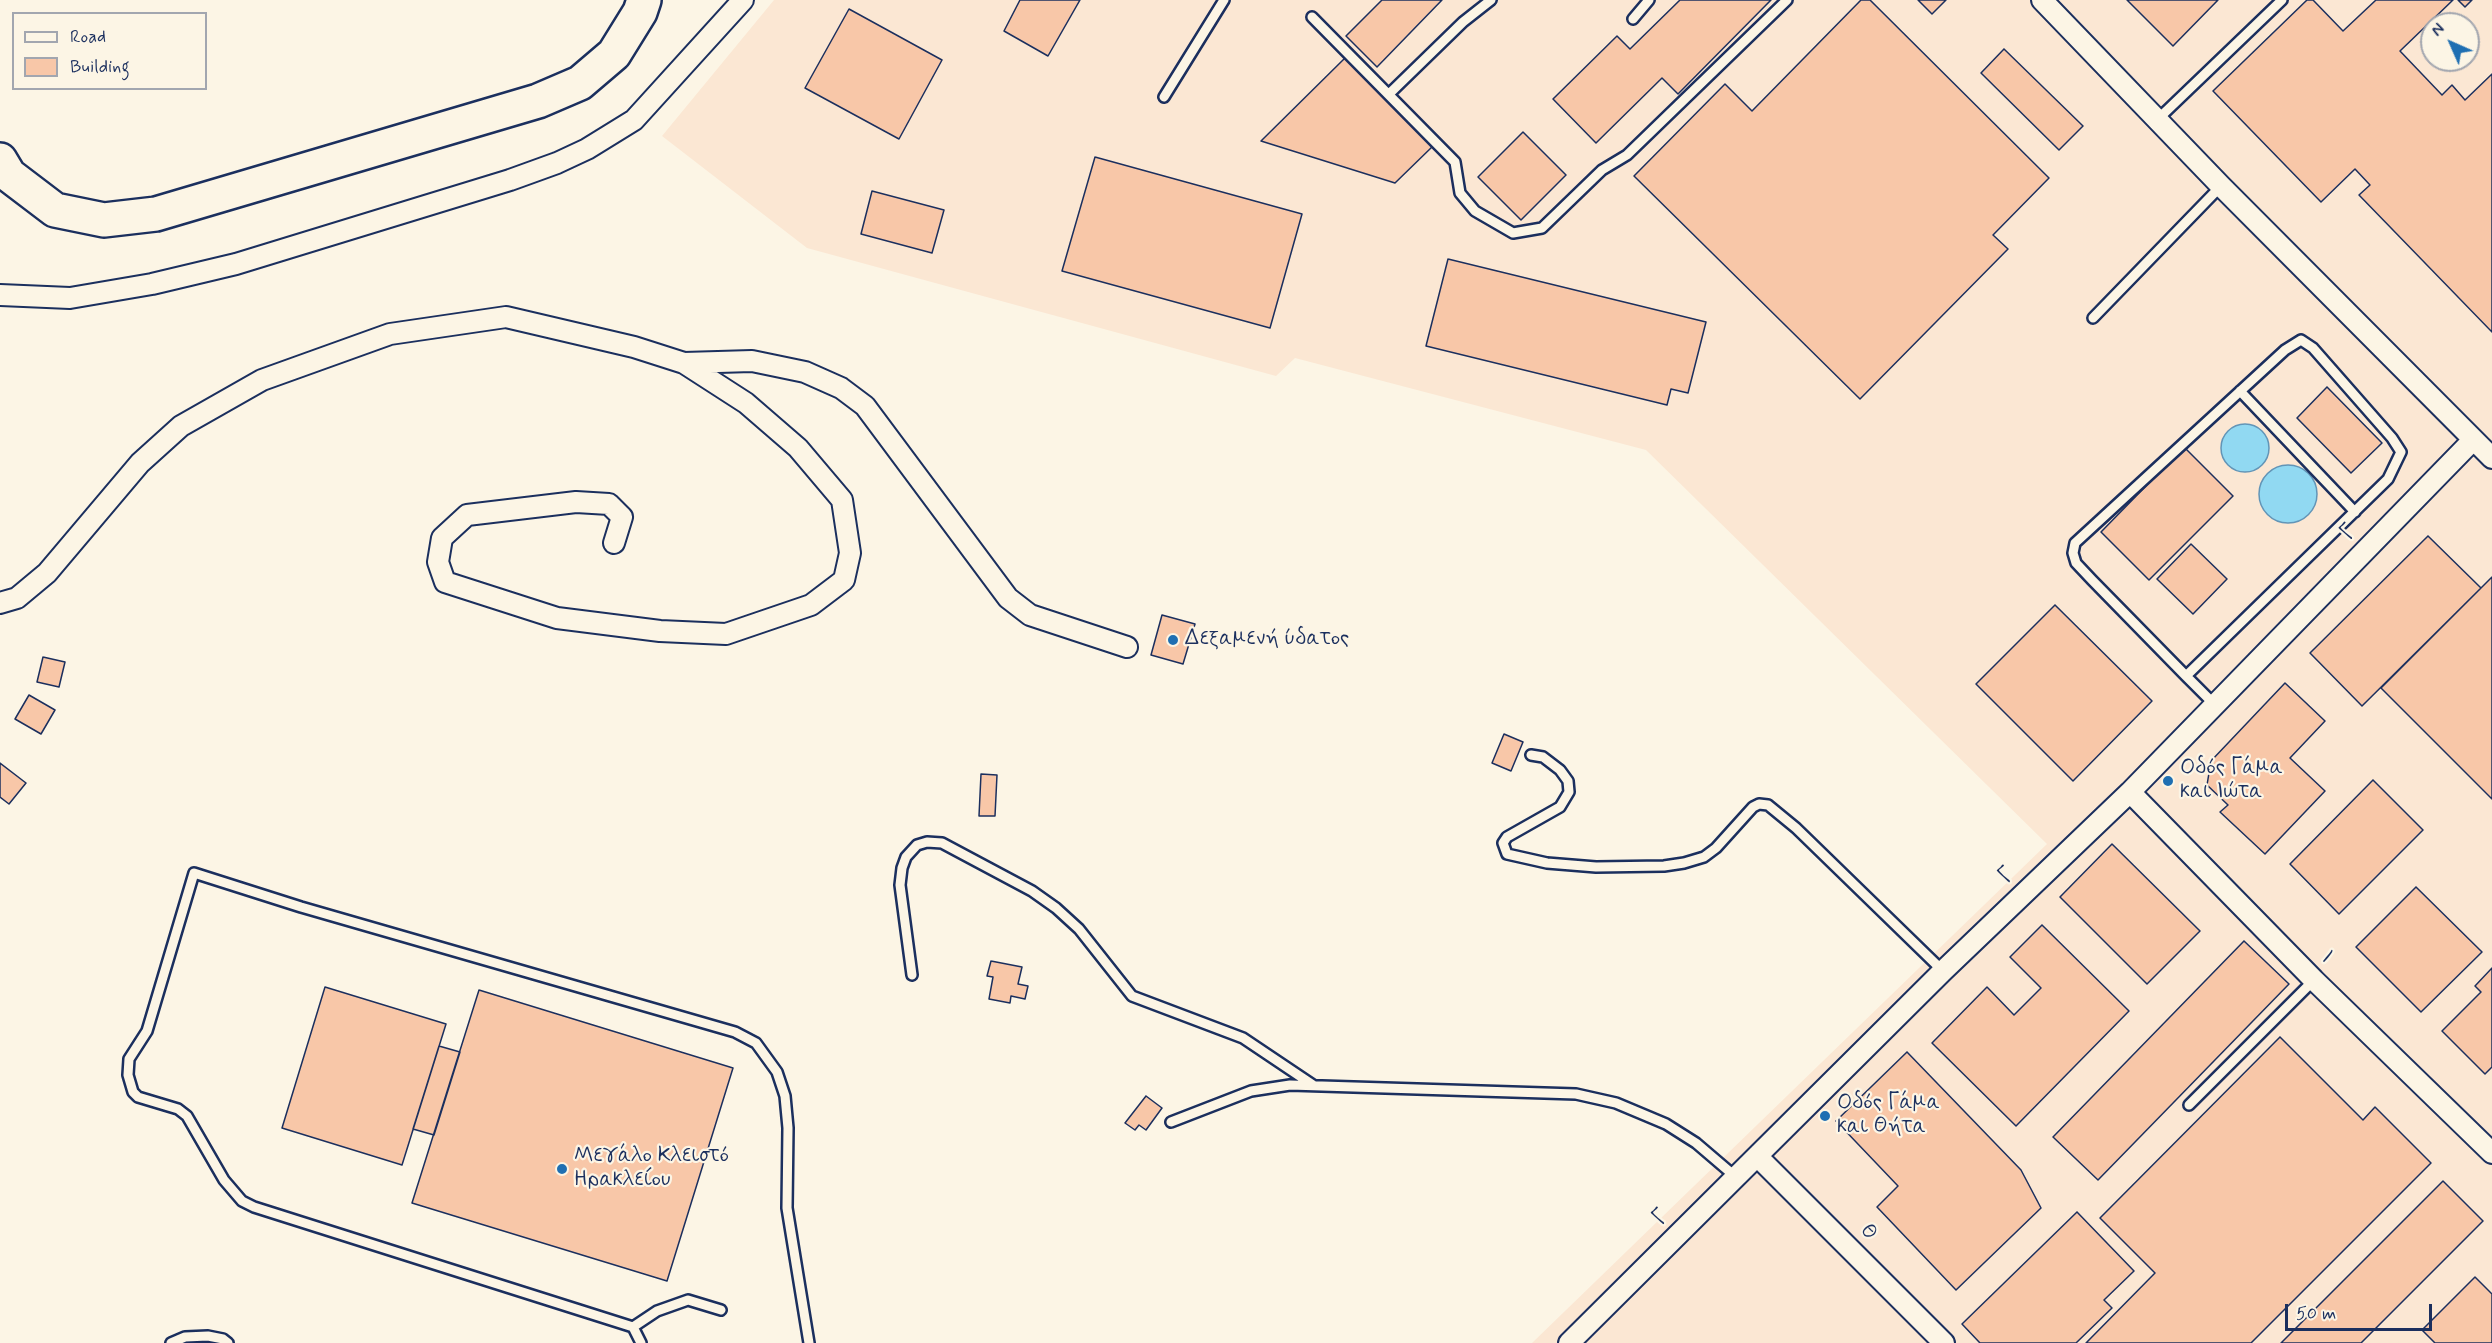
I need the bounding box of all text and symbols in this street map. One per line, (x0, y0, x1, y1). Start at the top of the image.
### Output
legend (12, 12, 207, 90)
north arrow (2420, 12, 2480, 72)
text: N (2427, 19, 2450, 42)
text: Road (70, 25, 106, 49)
text: Building (70, 55, 130, 79)
street label: Γ (2336, 520, 2362, 546)
place label: Δεξαμενή ύδατος (1185, 627, 1349, 653)
marker: Δεξαμενή ύδατος (1166, 633, 1180, 647)
place label: Οδός Γάμα και Ιώτα (2180, 756, 2283, 806)
marker: Οδός Γάμα και Ιώτα (2161, 774, 2175, 788)
street label: Γ (1994, 863, 2020, 889)
street label: Ι (2315, 947, 2337, 969)
place label: Οδός Γάμα και Θήτα (1837, 1091, 1940, 1141)
marker: Οδός Γάμα και Θήτα (1818, 1109, 1832, 1123)
place label: Μεγάλο Κλειστό Ηρακλείου (574, 1144, 729, 1194)
marker: Μεγάλο Κλειστό Ηρακλείου (555, 1162, 569, 1176)
street label: Γ (1648, 1205, 1674, 1231)
street label: Θ (1854, 1219, 1882, 1247)
scale bar (2288, 1292, 2435, 1330)
text: 50 m (2296, 1302, 2336, 1326)

